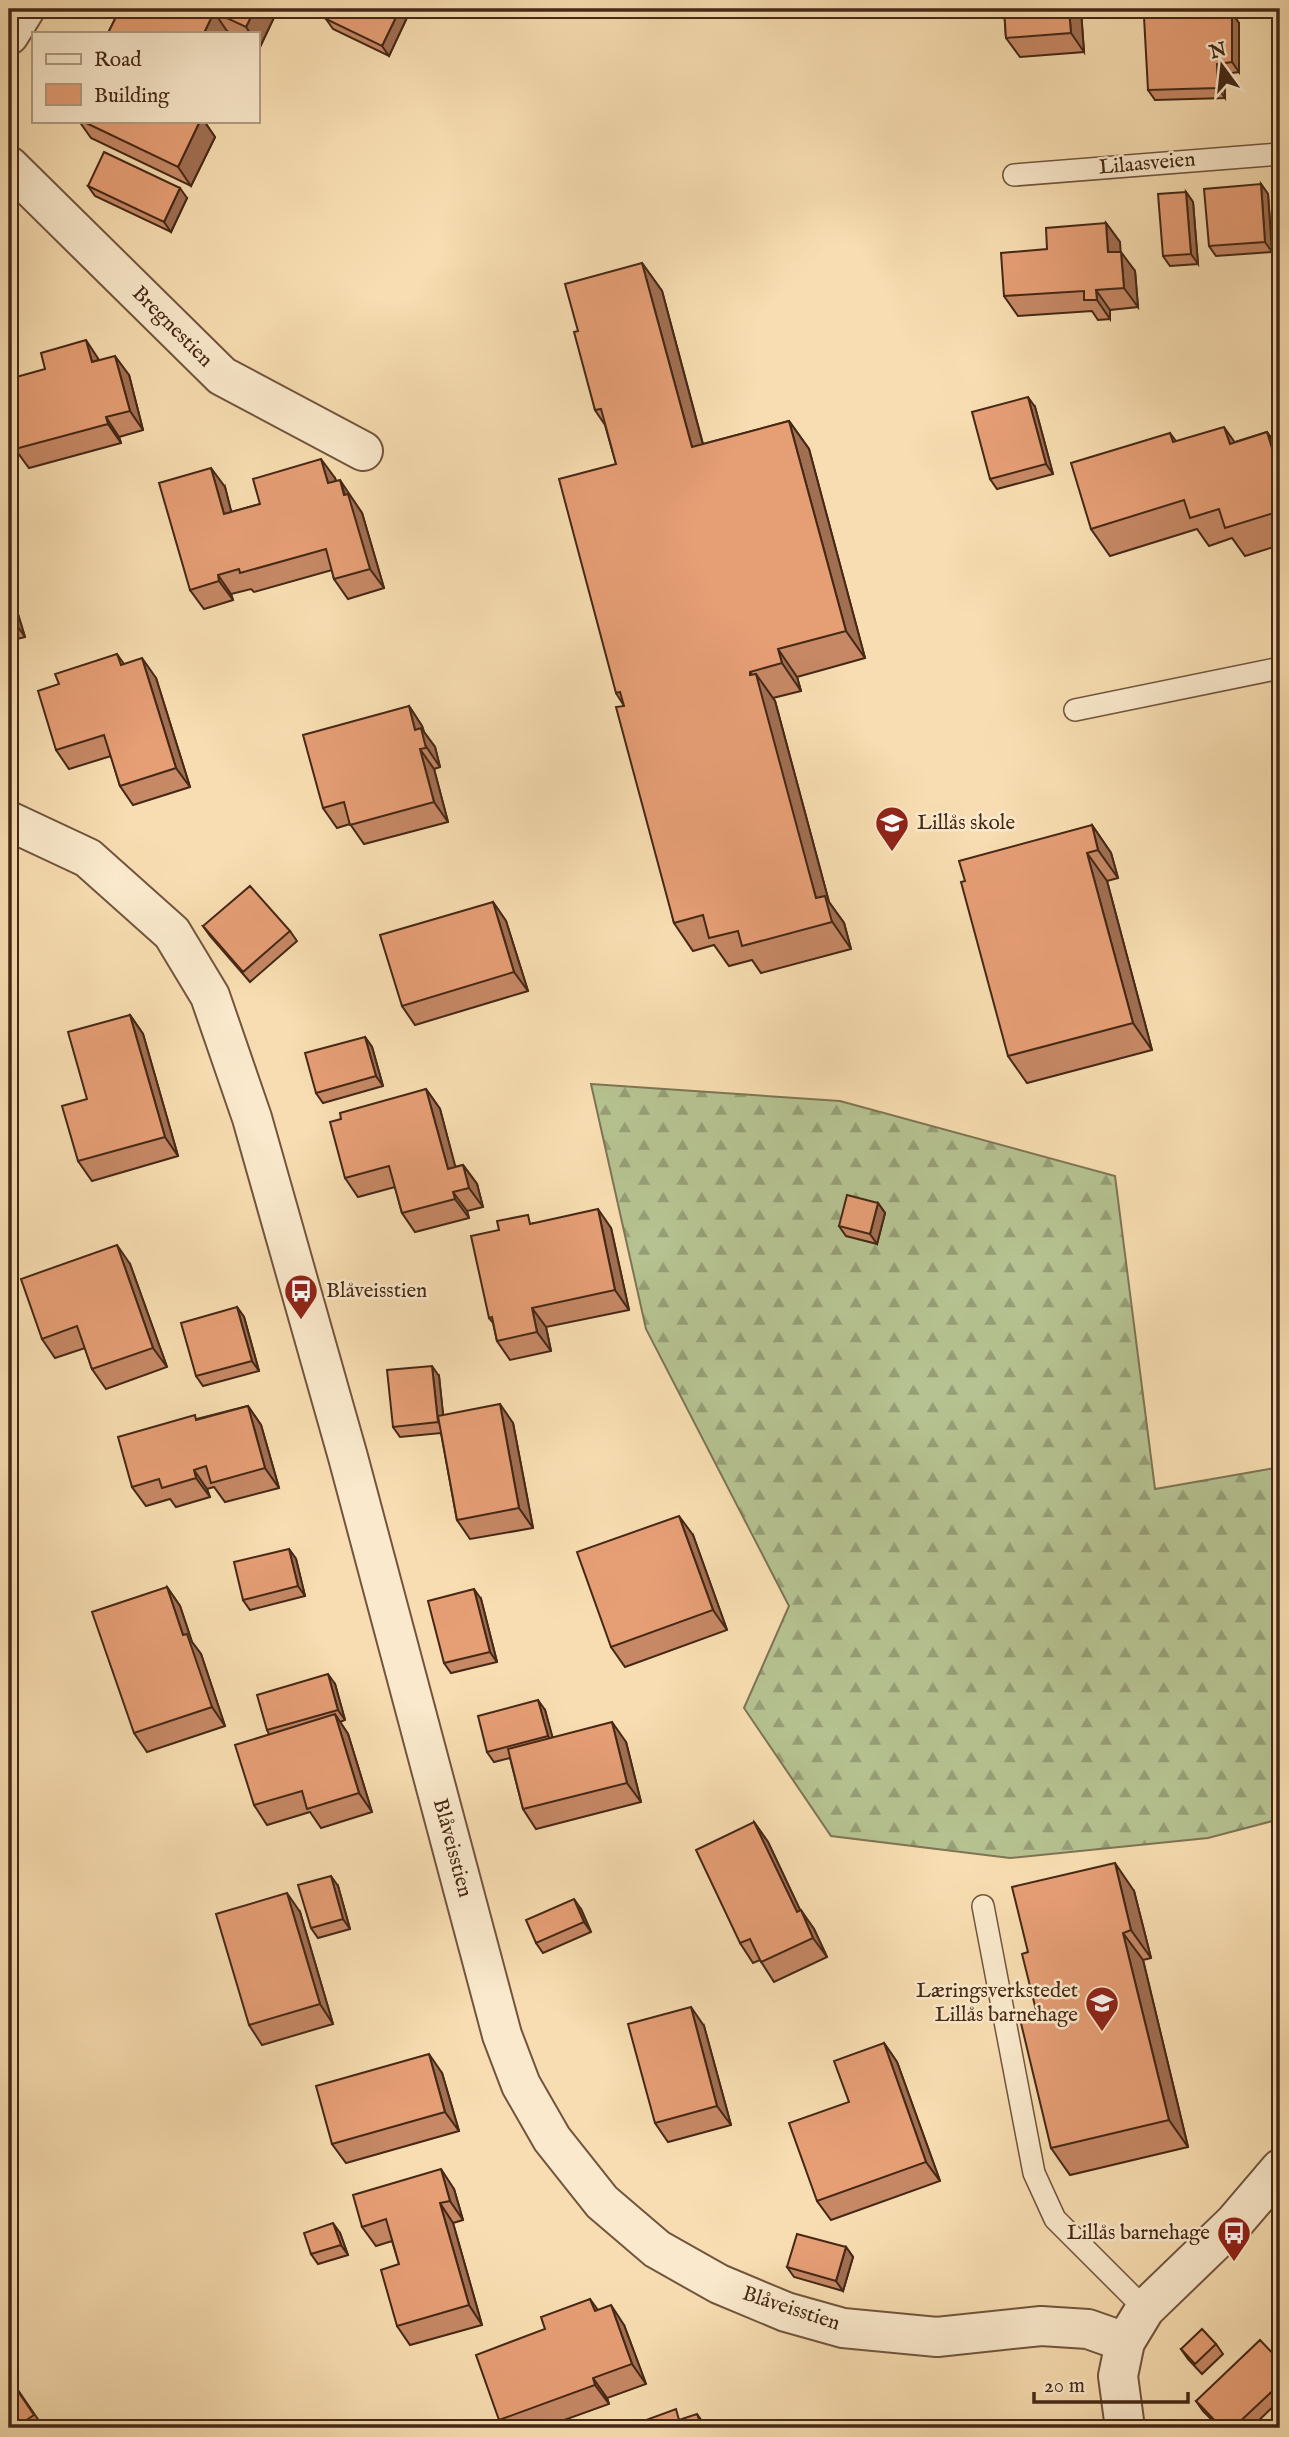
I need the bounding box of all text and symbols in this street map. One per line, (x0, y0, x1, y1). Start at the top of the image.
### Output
legend (32, 32, 259, 122)
north arrow (1188, 32, 1258, 102)
text: N (1206, 38, 1230, 65)
text: Road (94, 47, 142, 74)
text: Building (94, 83, 170, 110)
street label: Lilaasveien (1097, 146, 1197, 182)
street label: Bregnestien (126, 281, 218, 373)
school or university icon: Lillås skole (873, 804, 911, 853)
place label: Lillås skole (917, 810, 1015, 837)
bus stop icon: Blåveisstien (282, 1272, 320, 1321)
place label: Blåveisstien (326, 1278, 427, 1305)
street label: Blåveisstien (426, 1796, 478, 1900)
place label: Læringsverkstedet Lillås barnehage (916, 1978, 1078, 2029)
school or university icon: Læringsverkstedet Lillås barnehage (1083, 1984, 1121, 2033)
bus stop icon: Lillås barnehage (1215, 2214, 1253, 2263)
place label: Lillås barnehage (1067, 2220, 1210, 2247)
street label: Blåveisstien (739, 2281, 843, 2337)
scale bar (1034, 2360, 1188, 2404)
text: 20 m (1044, 2373, 1085, 2400)

